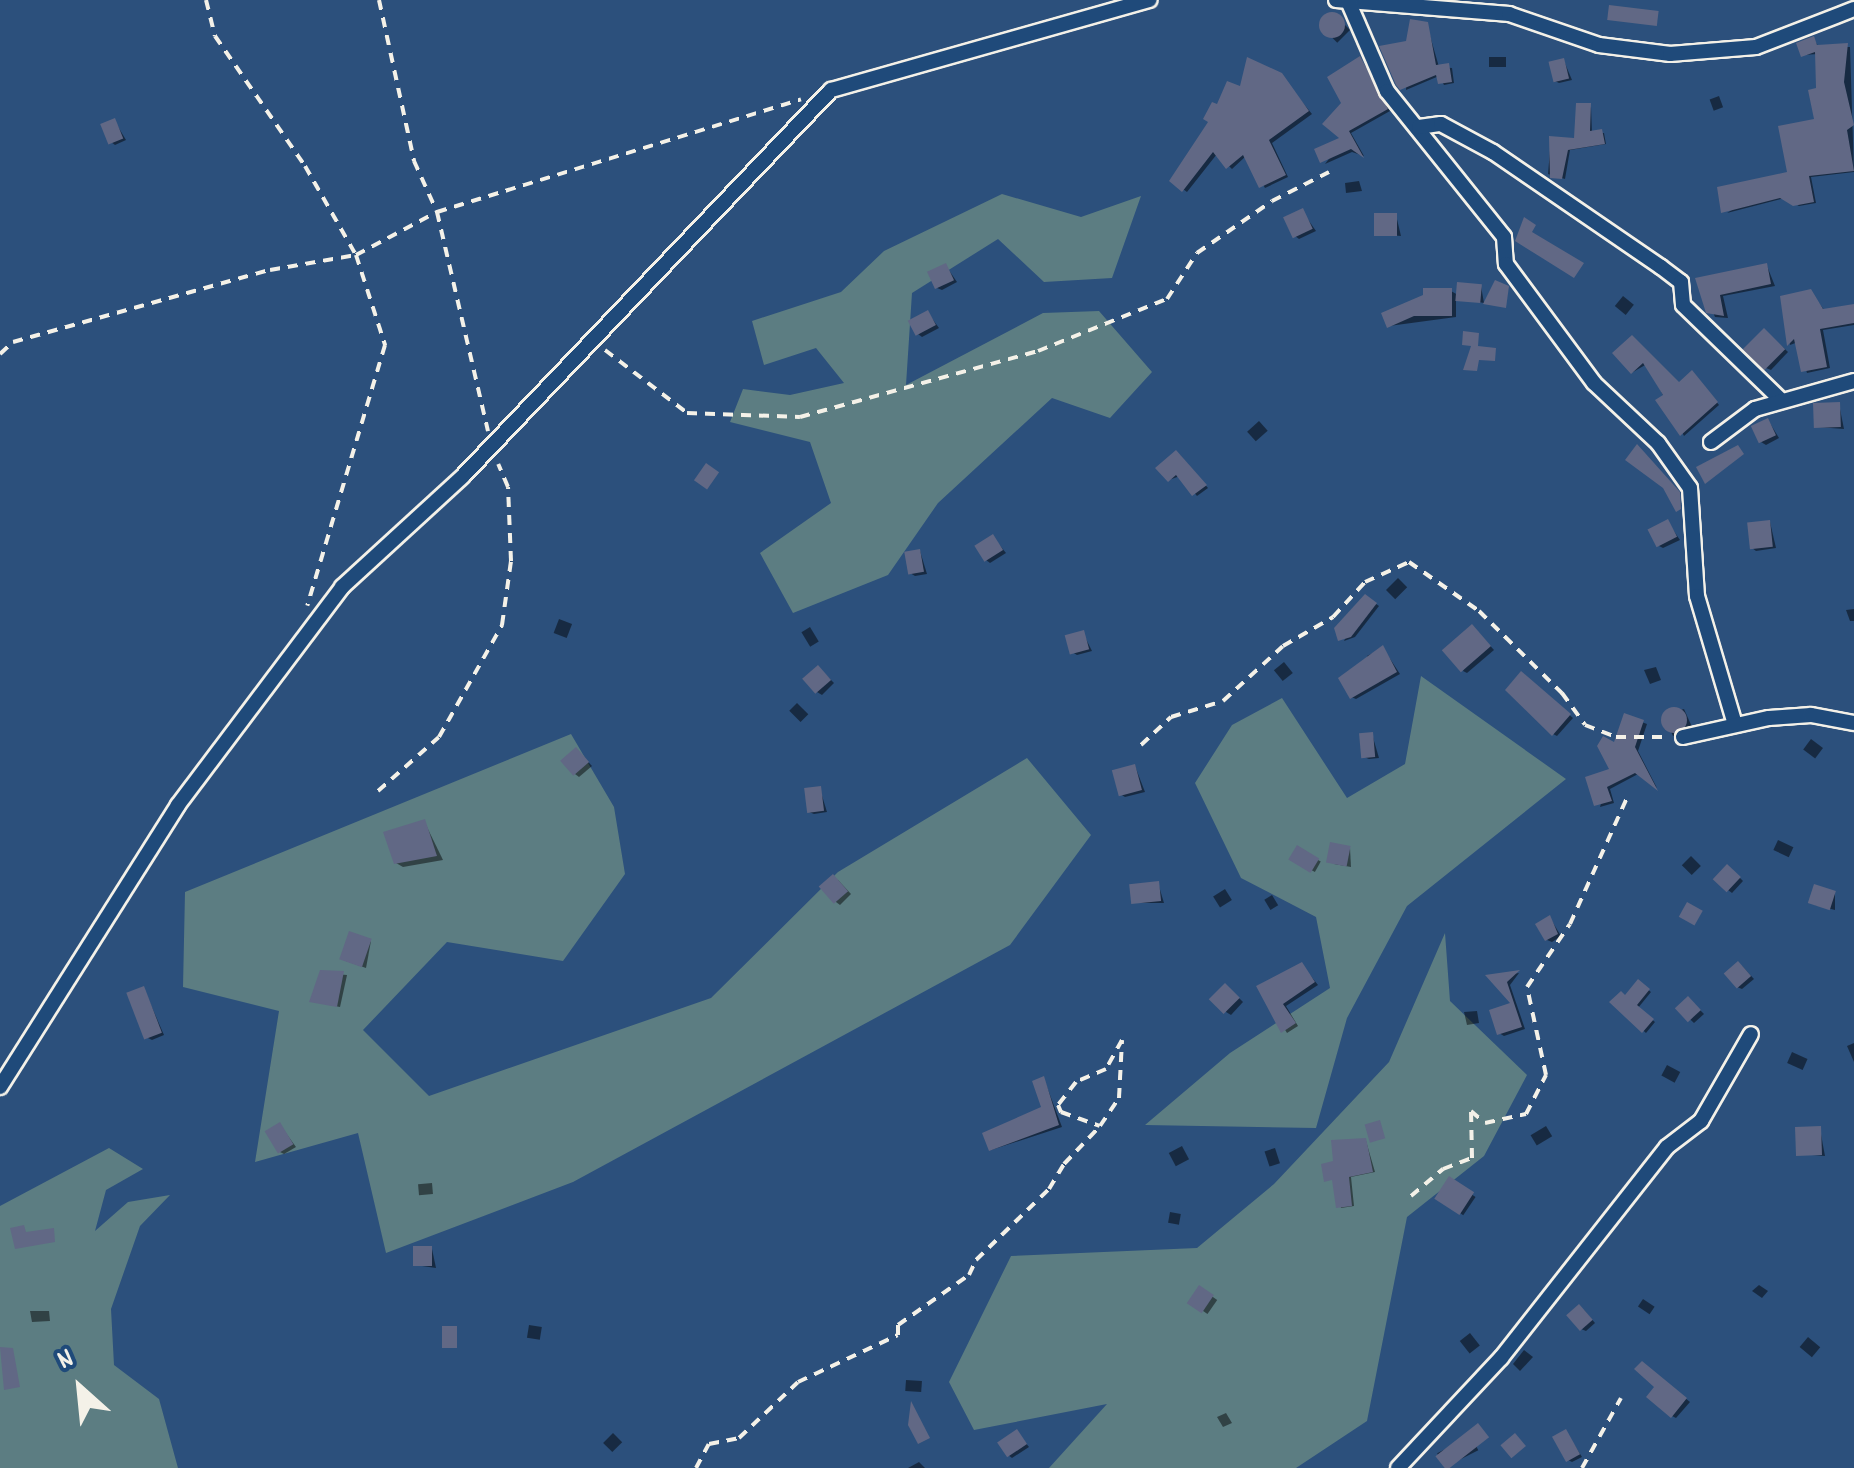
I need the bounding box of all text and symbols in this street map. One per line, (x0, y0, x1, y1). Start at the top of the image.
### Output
north arrow (30, 1338, 130, 1438)
text: N (51, 1340, 82, 1382)

